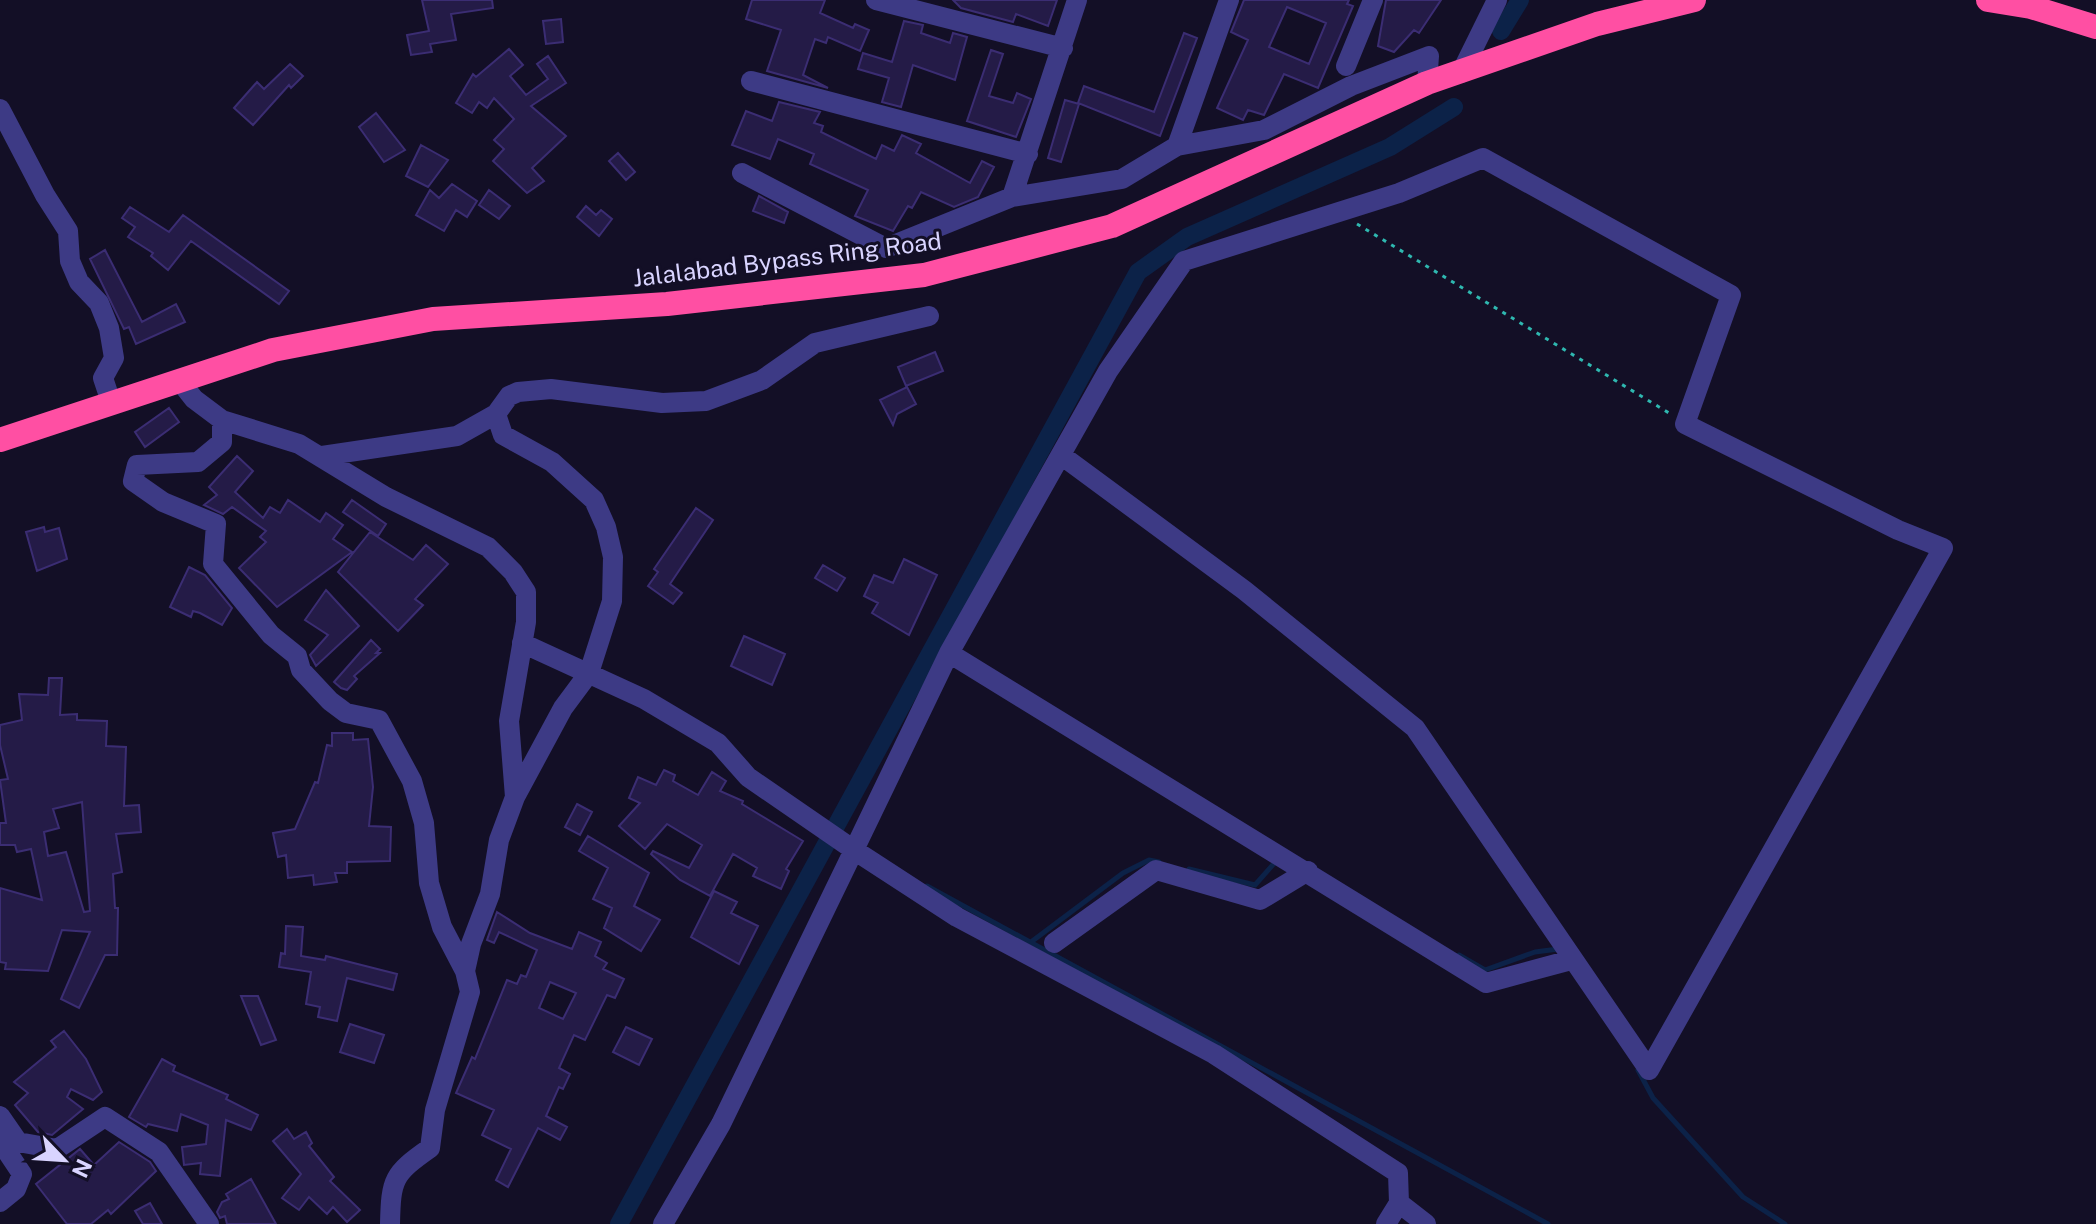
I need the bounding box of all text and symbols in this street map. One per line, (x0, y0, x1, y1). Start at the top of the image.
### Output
street label: Jalalabad Bypass Ring Road (631, 226, 943, 292)
north arrow (24, 1120, 104, 1200)
text: N (67, 1155, 98, 1182)

